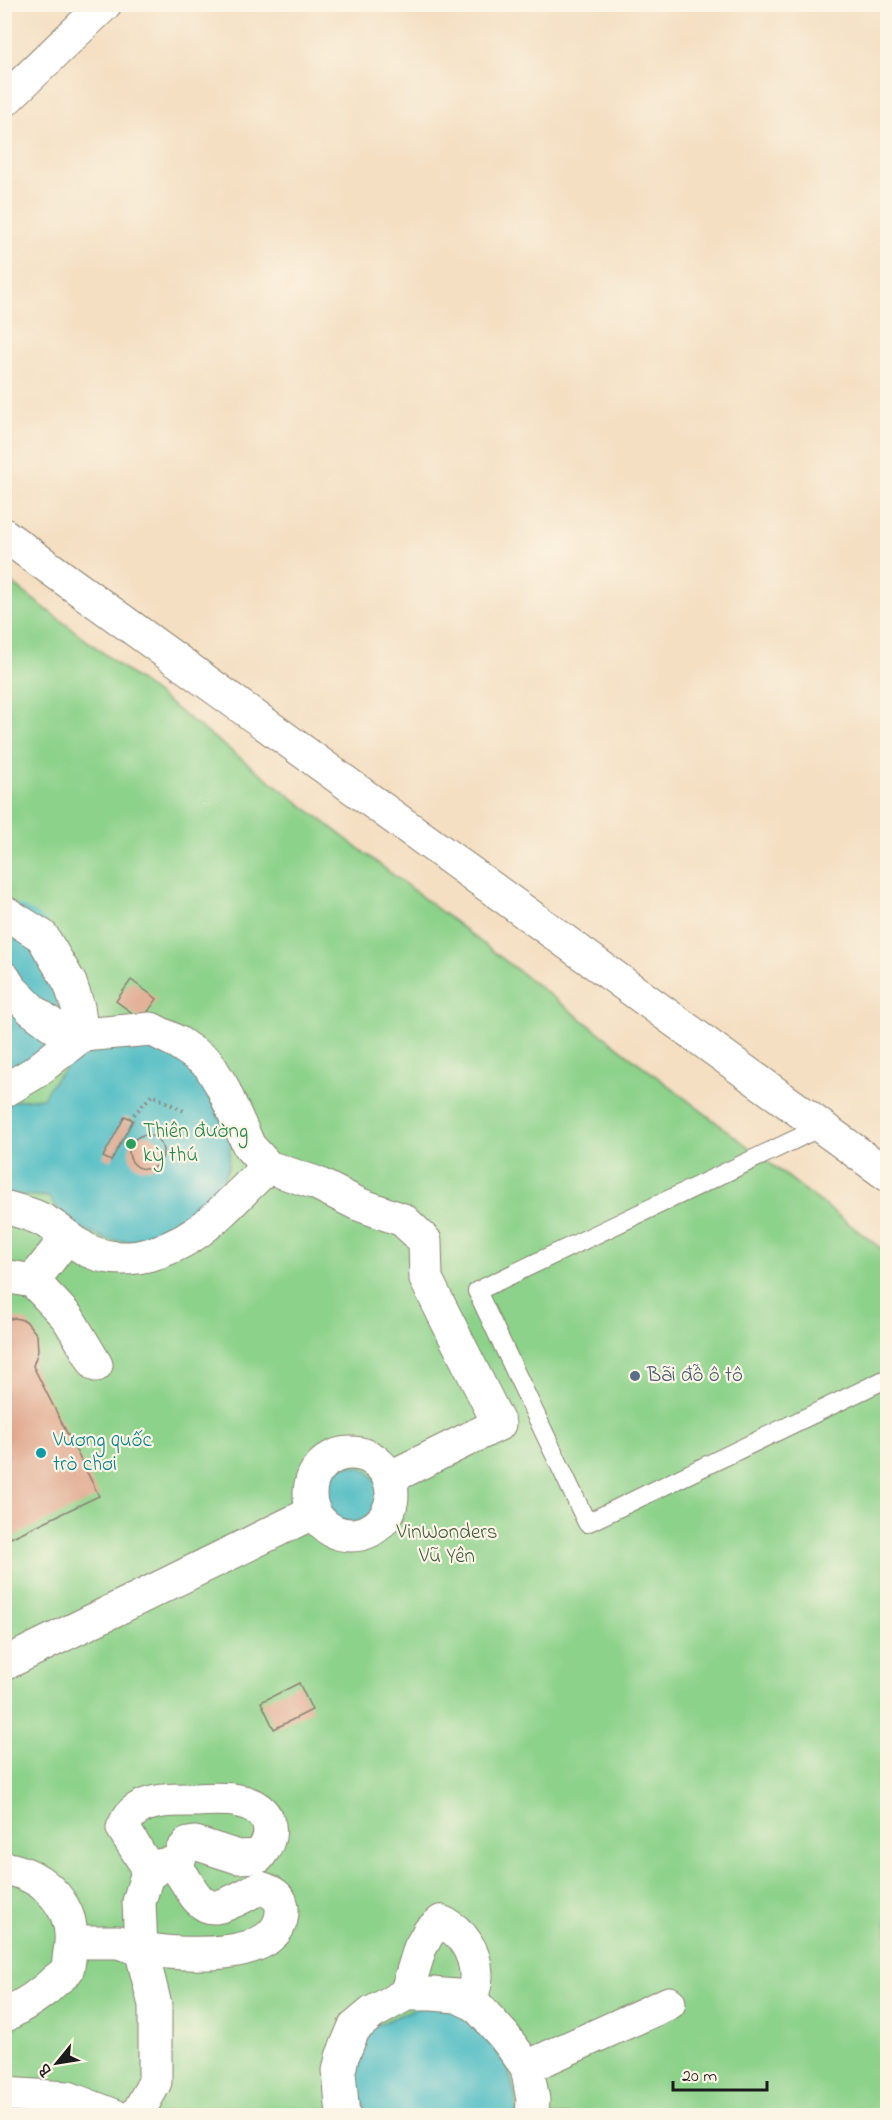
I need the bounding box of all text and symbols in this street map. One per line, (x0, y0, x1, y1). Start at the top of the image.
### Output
place label: Thiên đường kỳ thú (143, 1117, 248, 1173)
marker: Thiên đường kỳ thú (124, 1137, 138, 1151)
place label: Bãi đỗ ô tô (646, 1361, 743, 1391)
marker: Bãi đỗ ô tô (628, 1369, 642, 1383)
place label: Vương quốc trò chơi (52, 1426, 152, 1480)
marker: Vương quốc trò chơi (34, 1446, 48, 1460)
park label: VinWonders Vũ Yên (395, 1518, 498, 1572)
north arrow (27, 2033, 87, 2093)
scale bar (673, 2054, 768, 2092)
text: B (33, 2059, 59, 2081)
text: 20 m (682, 2064, 717, 2090)

